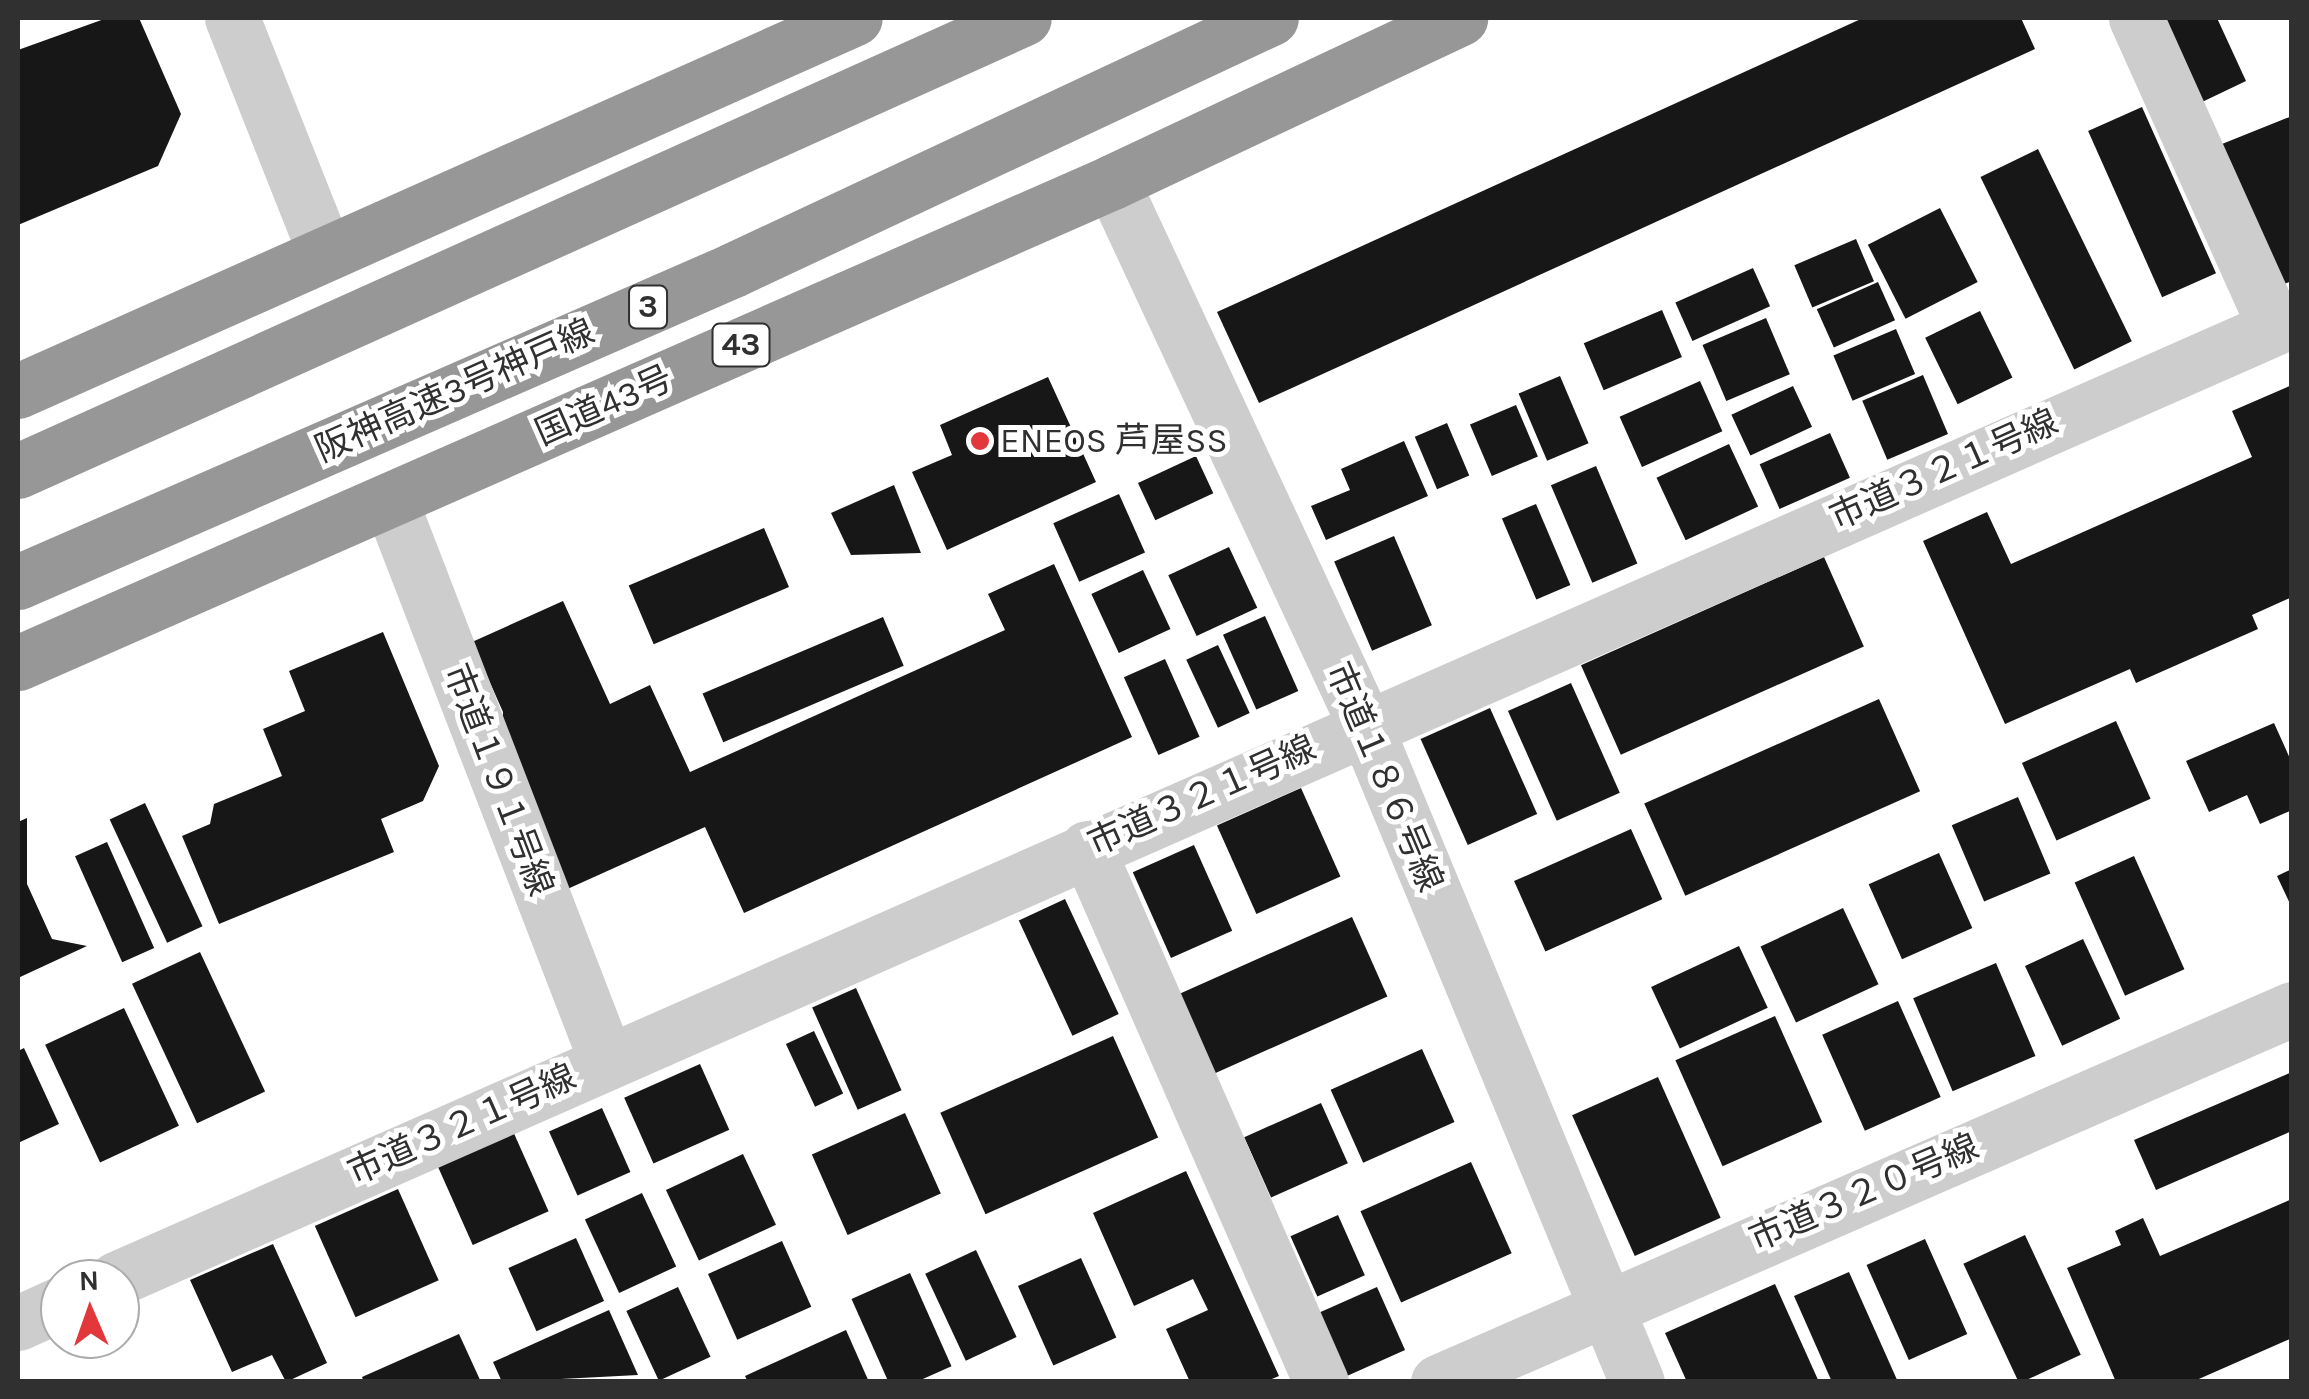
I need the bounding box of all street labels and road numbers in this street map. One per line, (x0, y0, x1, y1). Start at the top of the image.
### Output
road number: 3 (628, 280, 668, 334)
street label: 阪神高速3号神戸線 (309, 311, 601, 471)
road number: 43 (711, 318, 771, 372)
street label: 国道43号 (529, 357, 679, 455)
street label: 市道３２１号線 (1824, 401, 2064, 539)
street label: 市道１８６号線 (1317, 656, 1451, 898)
street label: 市道１９１号線 (434, 658, 562, 902)
street label: 市道３２１号線 (1082, 727, 1322, 865)
street label: 市道３２１号線 (342, 1056, 582, 1194)
street label: 市道３２０号線 (1743, 1126, 1985, 1260)

